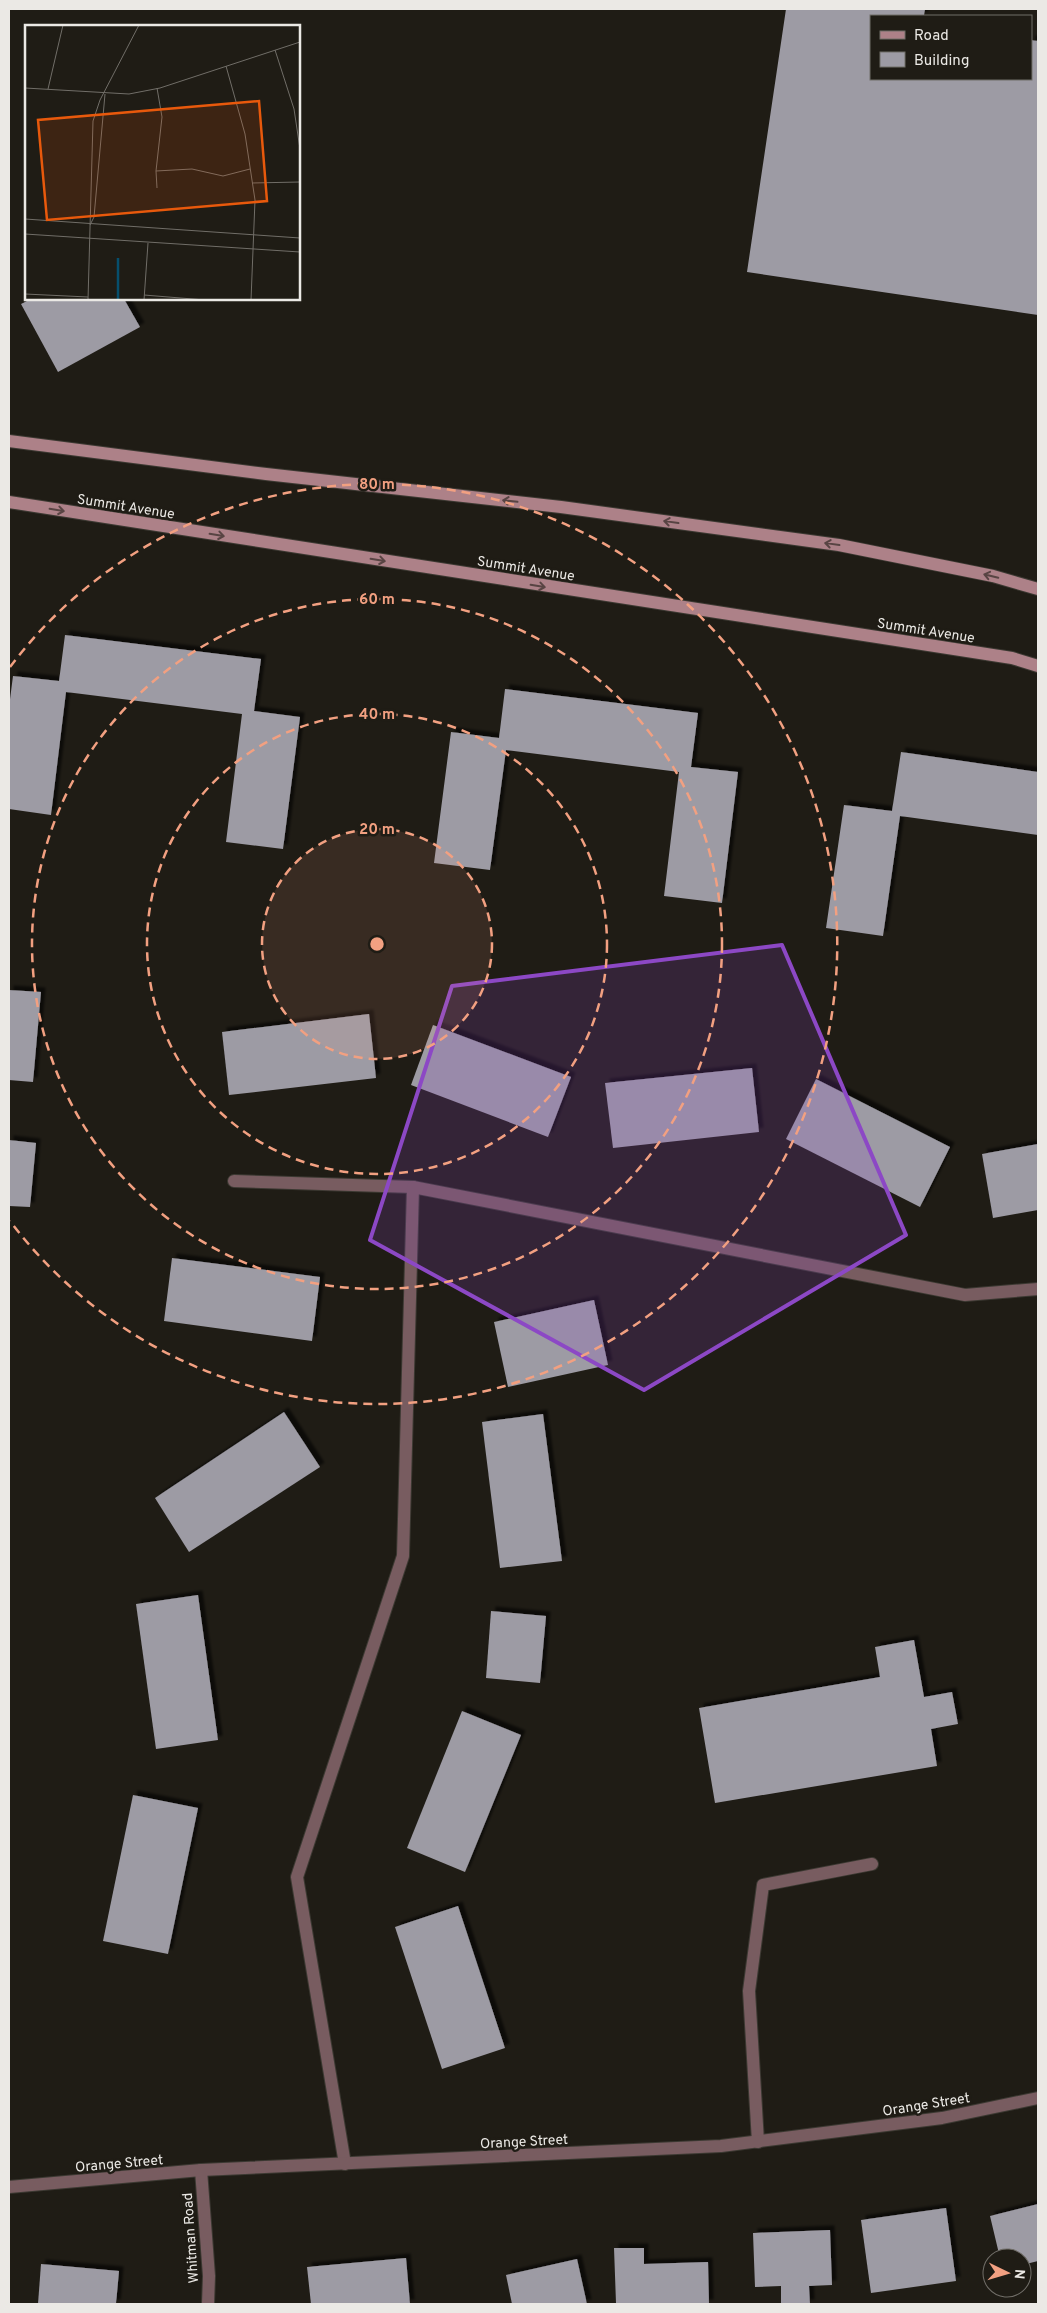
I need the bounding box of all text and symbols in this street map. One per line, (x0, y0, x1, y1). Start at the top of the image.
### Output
legend (870, 15, 1032, 80)
inset map (25, 25, 300, 300)
text: Road (914, 27, 949, 46)
text: Building (914, 52, 969, 71)
text: 80 m (359, 476, 395, 495)
street label: Summit Avenue (76, 491, 176, 524)
one-way arrow (502, 497, 518, 506)
one-way arrow (49, 505, 65, 515)
one-way arrow (663, 517, 679, 527)
one-way arrow (209, 530, 225, 540)
one-way arrow (824, 539, 840, 549)
street label: Summit Avenue (476, 553, 576, 586)
one-way arrow (370, 556, 386, 566)
one-way arrow (984, 571, 1000, 580)
one-way arrow (530, 581, 546, 591)
text: 60 m (359, 591, 395, 610)
street label: Summit Avenue (876, 615, 976, 648)
text: 40 m (359, 706, 395, 725)
text: 20 m (359, 821, 395, 840)
centre of rings (368, 935, 386, 953)
street label: Orange Street (881, 2090, 971, 2121)
street label: Orange Street (480, 2132, 569, 2153)
street label: Orange Street (74, 2152, 164, 2177)
street label: Whitman Road (180, 2192, 203, 2284)
north arrow (982, 2248, 1032, 2298)
text: N (1010, 2268, 1027, 2280)

